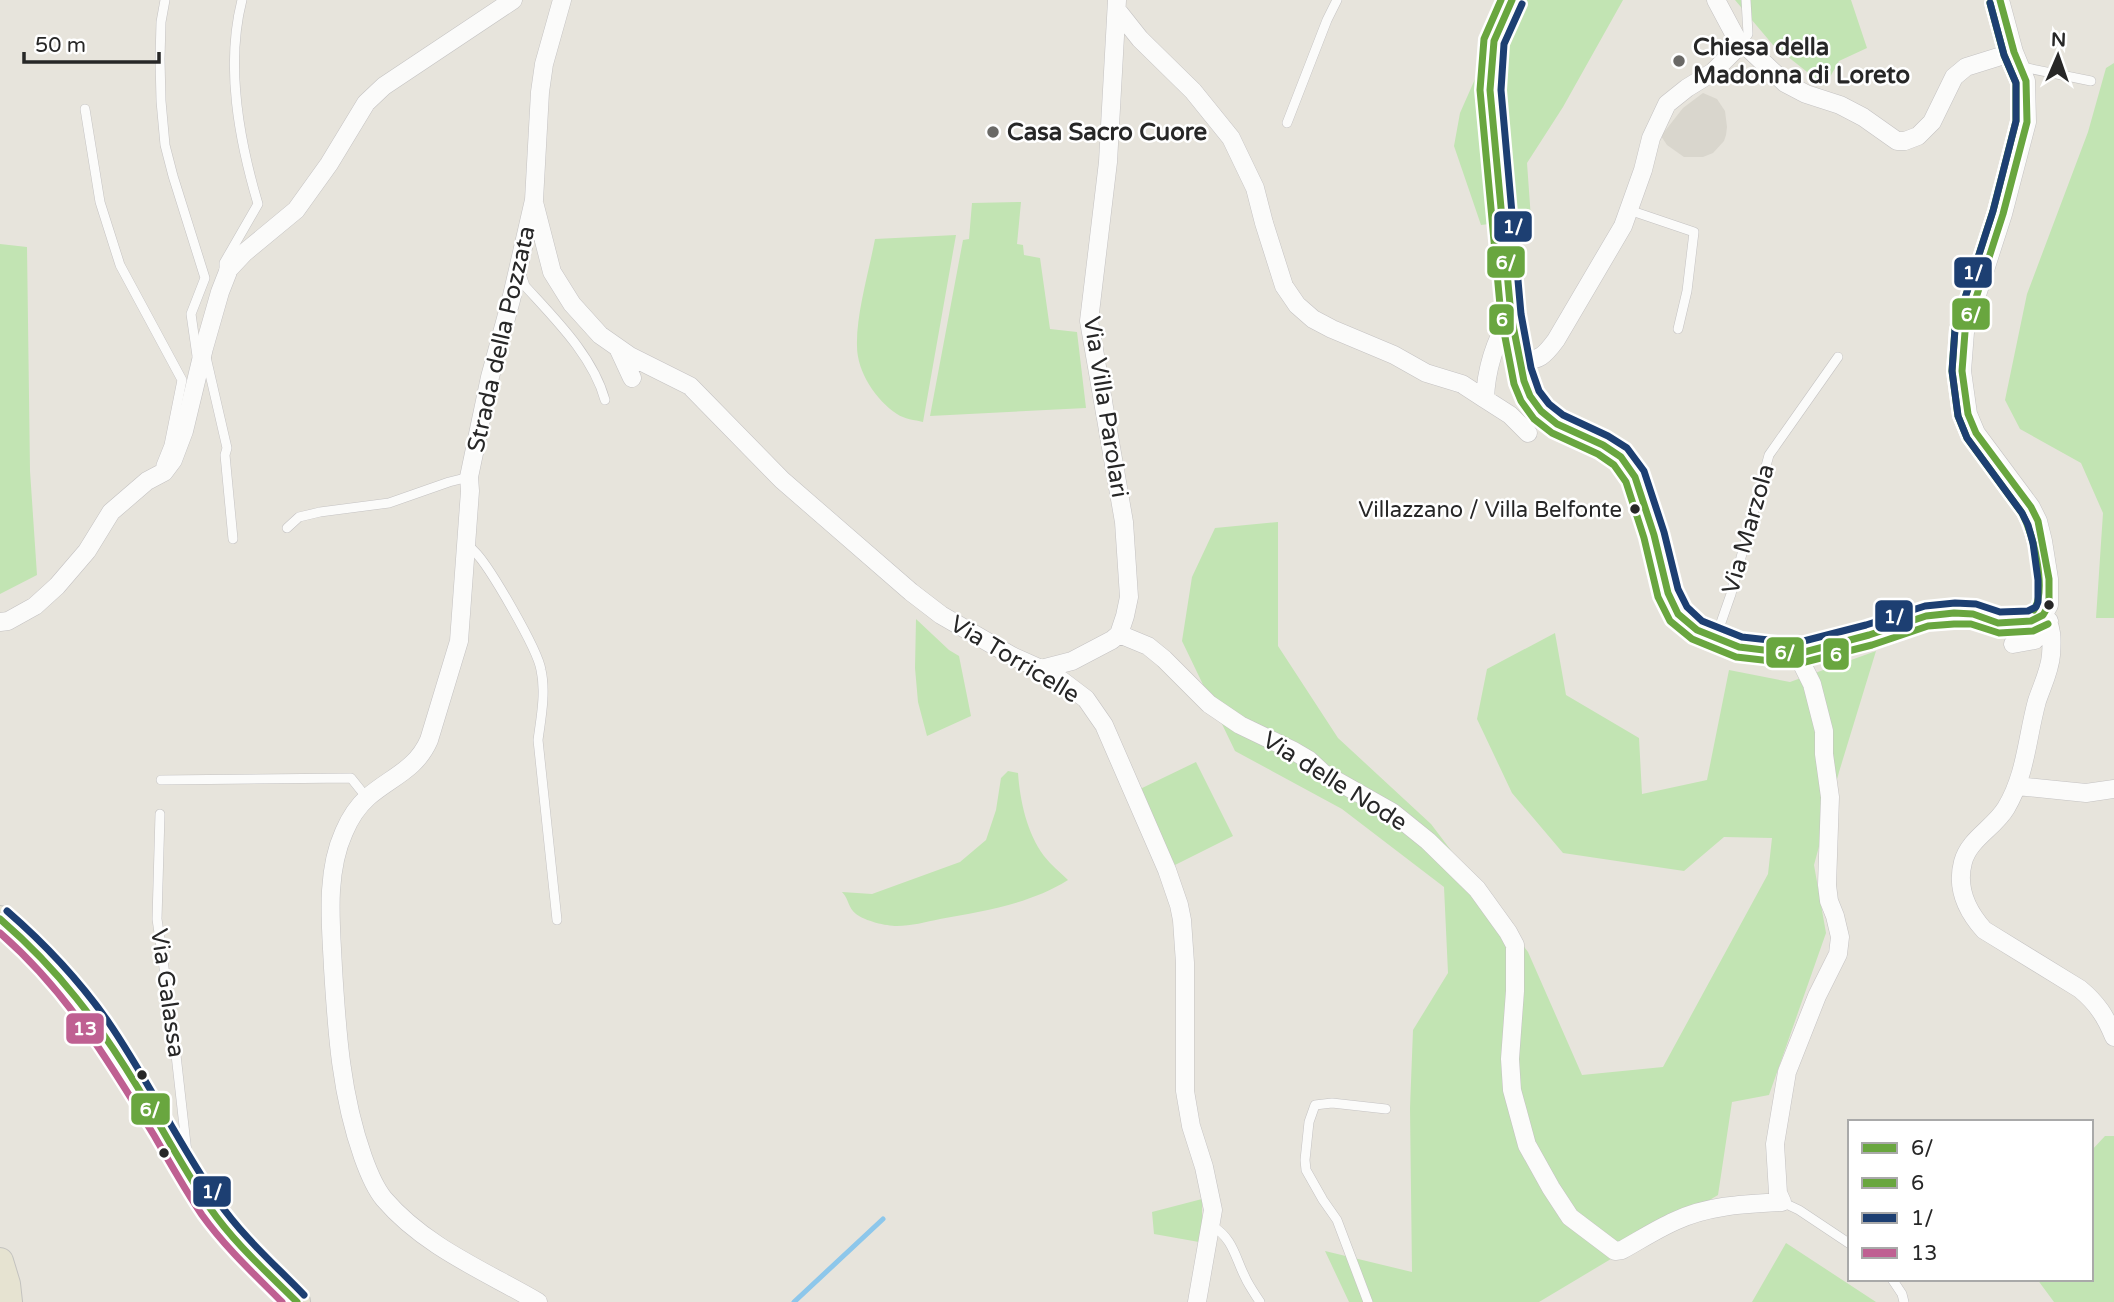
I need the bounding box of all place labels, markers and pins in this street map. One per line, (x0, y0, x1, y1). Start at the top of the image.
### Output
place label: Chiesa della Madonna di Loreto (1693, 33, 1910, 90)
marker: Chiesa della Madonna di Loreto (1671, 53, 1687, 69)
place label: Casa Sacro Cuore (1007, 118, 1208, 147)
marker: Casa Sacro Cuore (985, 124, 1001, 140)
place label: Villazzano / Villa Belfonte (1358, 497, 1622, 523)
marker: Villazzano / Villa Belfonte (1628, 502, 1642, 516)
unlabelled marker (2042, 598, 2056, 612)
unlabelled marker (135, 1068, 149, 1082)
unlabelled marker (157, 1146, 171, 1160)

